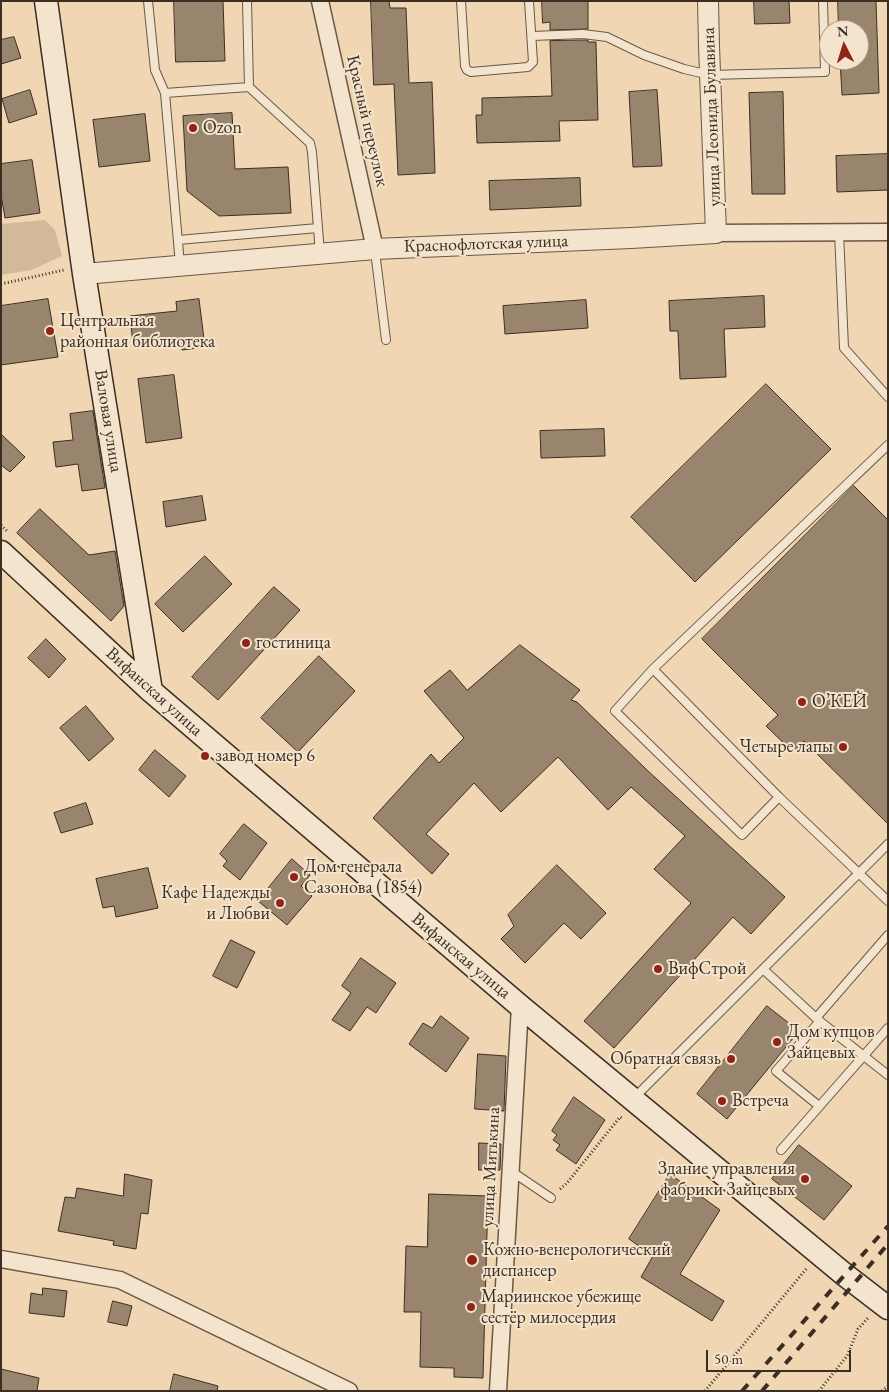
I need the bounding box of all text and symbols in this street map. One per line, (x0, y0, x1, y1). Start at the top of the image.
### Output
north arrow (819, 20, 869, 70)
text: N (836, 22, 849, 41)
street label: улица Леонида Булавина (698, 27, 726, 207)
street label: Красный переулок (341, 53, 393, 189)
place label: Ozon (203, 117, 242, 139)
marker: Ozon (187, 122, 199, 134)
street label: Краснофлотская улица (403, 230, 569, 258)
place label: Центральная районная библиотека (60, 310, 215, 352)
marker: Центральная районная библиотека (44, 325, 56, 337)
street label: Валовая улица (89, 368, 127, 474)
place label: гостиница (256, 632, 331, 654)
marker: гостиница (240, 637, 252, 649)
street label: Вифанская улица (101, 643, 207, 741)
place label: О’КЕЙ (812, 691, 867, 713)
marker: О’КЕЙ (796, 696, 808, 708)
place label: Четыре лапы (740, 736, 833, 758)
marker: Четыре лапы (837, 741, 849, 753)
place label: завод номер 6 (215, 745, 315, 767)
marker: завод номер 6 (199, 750, 211, 762)
place label: Дом генерала Сазонова (1854) (304, 856, 422, 899)
marker: Дом генерала Сазонова (1854) (288, 871, 300, 883)
place label: Кафе Надежды и Любви (161, 882, 270, 924)
marker: Кафе Надежды и Любви (274, 897, 286, 909)
street label: Вифанская улица (407, 908, 515, 1004)
place label: ВифСтрой (668, 958, 747, 980)
marker: ВифСтрой (652, 963, 664, 975)
place label: Дом купцов Зайцевых (787, 1021, 875, 1064)
marker: Дом купцов Зайцевых (771, 1036, 783, 1048)
place label: Обратная связь (610, 1048, 721, 1070)
marker: Обратная связь (725, 1053, 737, 1065)
place label: Встреча (732, 1090, 789, 1112)
marker: Встреча (716, 1095, 728, 1107)
street label: улица Митькина (477, 1106, 505, 1228)
place label: Здание управления фабрики Зайцевых (658, 1158, 795, 1200)
marker: Здание управления фабрики Зайцевых (799, 1173, 811, 1185)
place label: Кожно-венерологический диспансер (483, 1239, 671, 1282)
marker: Кожно-венерологический диспансер (465, 1253, 479, 1267)
place label: Мариинское убежище сестёр милосердия (481, 1286, 641, 1328)
marker: Мариинское убежище сестёр милосердия (465, 1301, 477, 1313)
scale bar (709, 1340, 854, 1372)
text: 50 m (714, 1349, 743, 1368)

